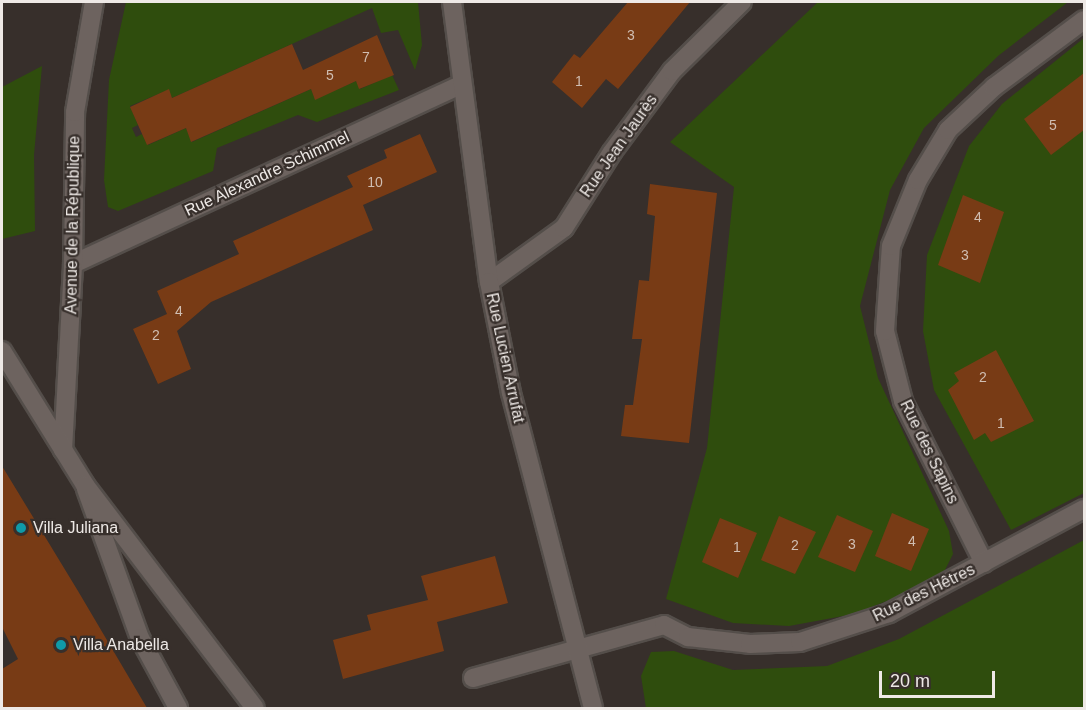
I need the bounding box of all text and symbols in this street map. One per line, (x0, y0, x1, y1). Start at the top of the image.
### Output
house number: 3 (627, 27, 635, 43)
house number: 7 (362, 49, 370, 65)
house number: 5 (326, 67, 334, 83)
house number: 1 (575, 73, 583, 89)
street label: Rue Jean Jaurès (576, 91, 662, 201)
house number: 5 (1049, 117, 1057, 133)
street label: Rue Alexandre Schimmel (181, 127, 353, 221)
street label: Avenue de la République (62, 136, 84, 314)
house number: 10 (367, 174, 383, 190)
house number: 4 (974, 209, 982, 225)
house number: 3 (961, 247, 969, 263)
street label: Rue Lucien Arrufat (482, 291, 528, 425)
house number: 4 (175, 303, 183, 319)
house number: 2 (152, 327, 160, 343)
house number: 2 (979, 369, 987, 385)
street label: Rue des Sapins (896, 397, 962, 507)
house number: 1 (997, 415, 1005, 431)
place label: Villa Juliana (33, 518, 118, 538)
marker: Villa Juliana (14, 521, 28, 535)
house number: 4 (908, 533, 916, 549)
house number: 3 (848, 536, 856, 552)
house number: 2 (791, 537, 799, 553)
house number: 1 (733, 539, 741, 555)
street label: Rue des Hêtres (870, 560, 978, 626)
place label: Villa Anabella (73, 635, 170, 655)
marker: Villa Anabella (54, 638, 68, 652)
scale bar (882, 659, 998, 697)
text: 20 m (890, 671, 930, 691)

